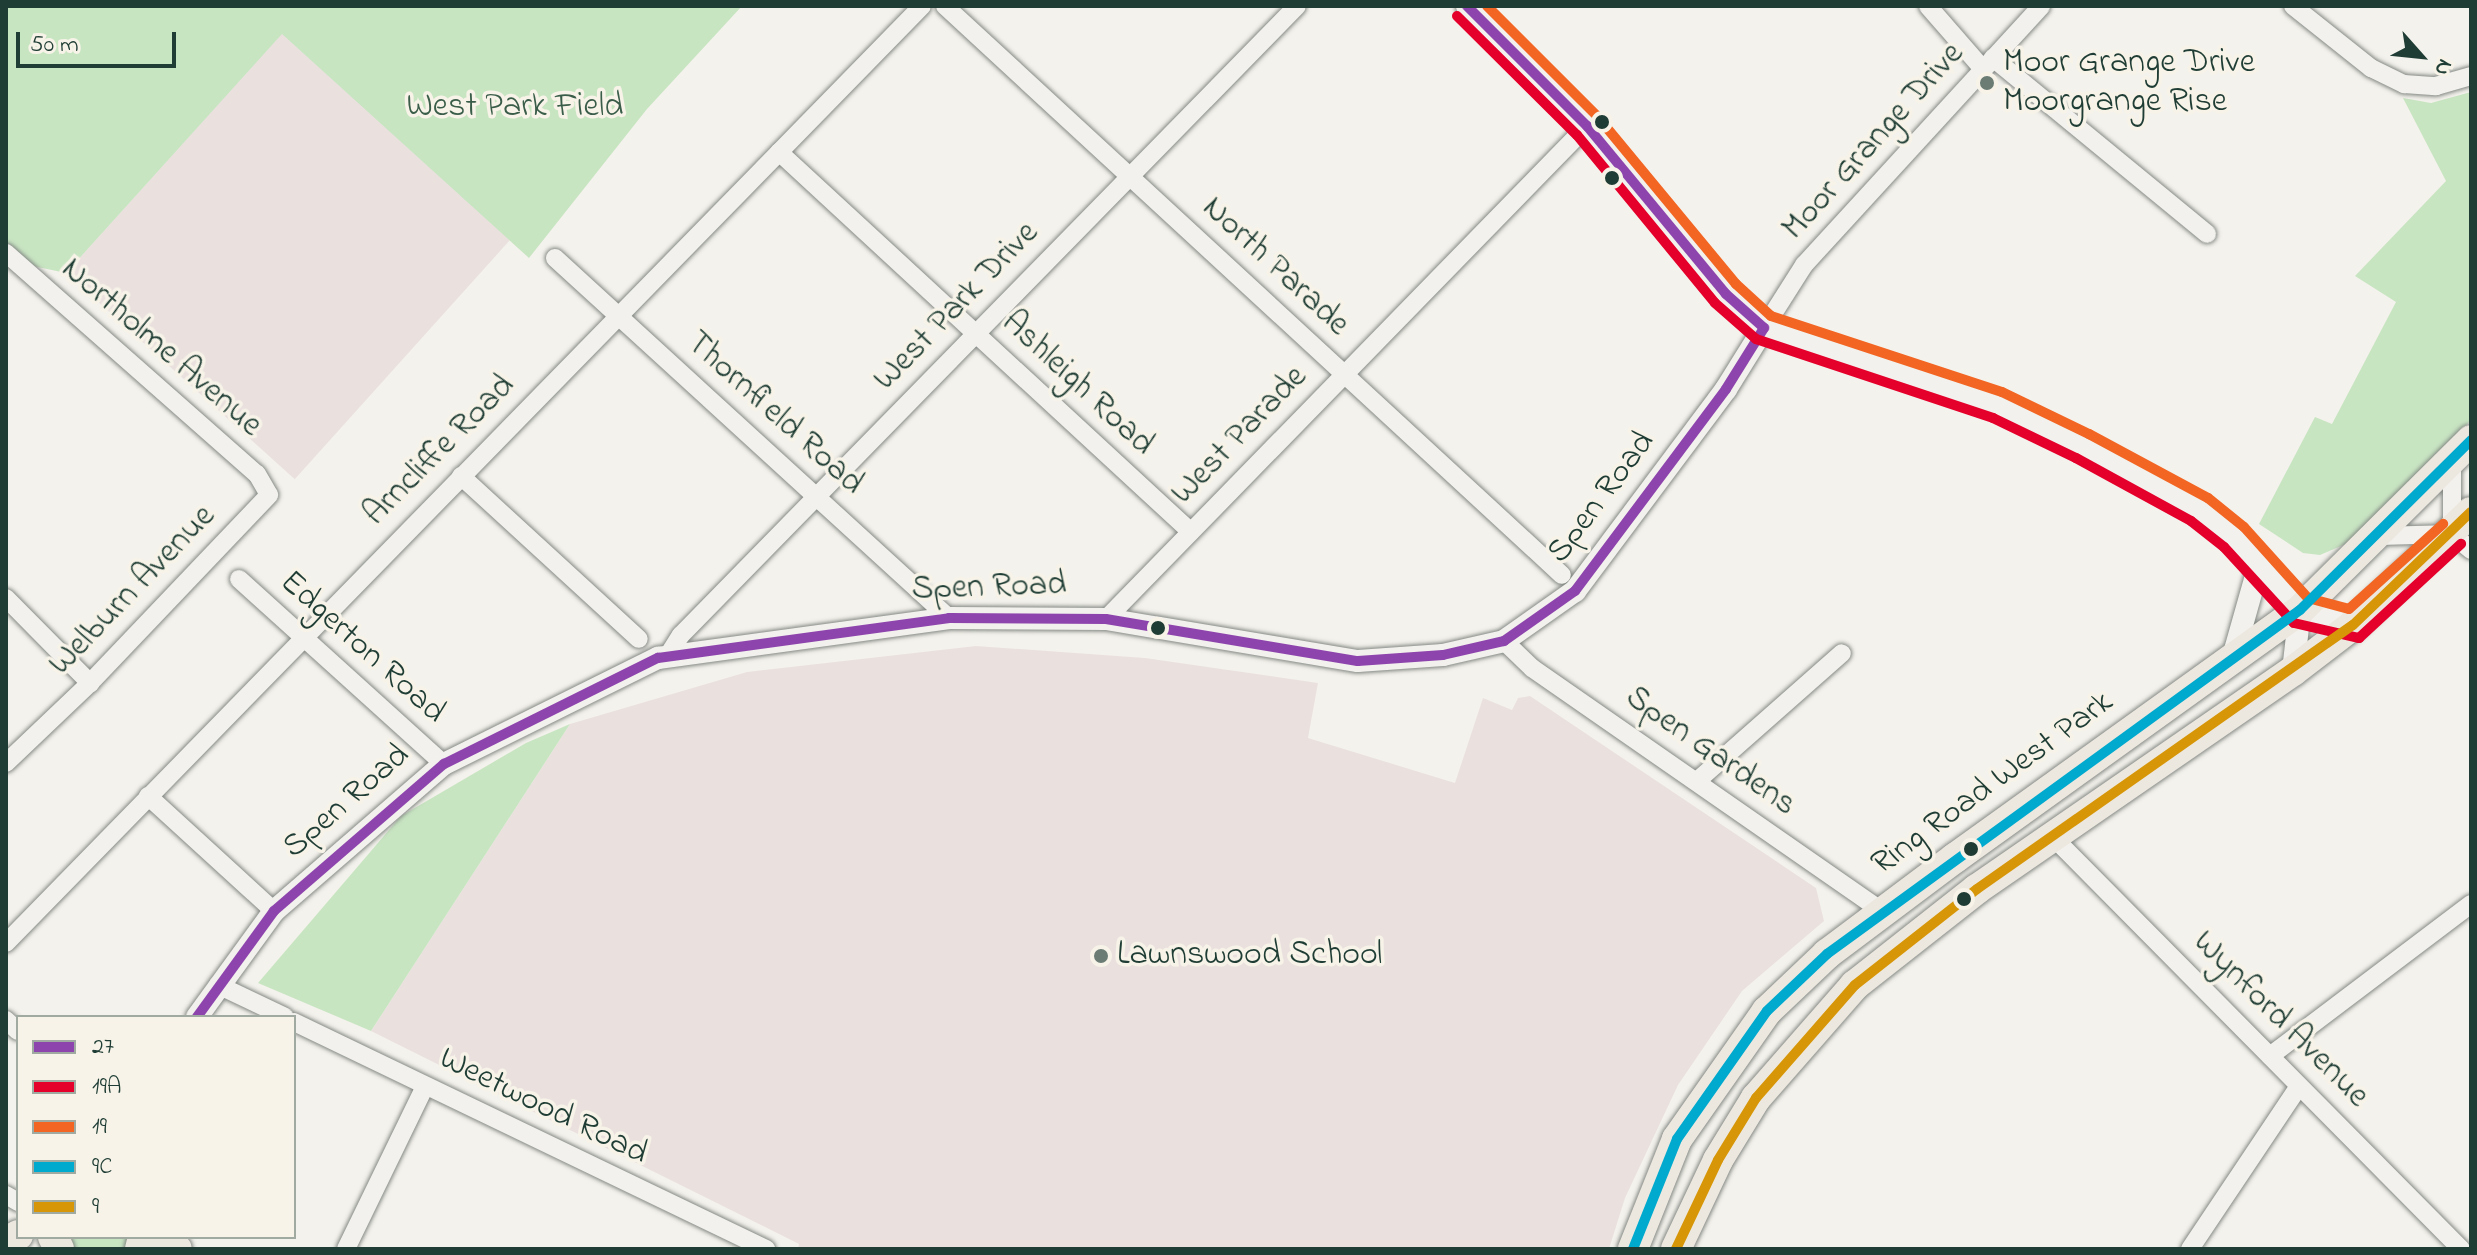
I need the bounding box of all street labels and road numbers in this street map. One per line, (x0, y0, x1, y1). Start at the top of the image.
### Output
street label: Moor Grange Drive (1775, 35, 1973, 249)
street label: North Parade (1193, 188, 1357, 346)
street label: West Park Drive (866, 214, 1048, 400)
street label: Northolme Avenue (52, 250, 270, 446)
street label: Ashleigh Road (992, 303, 1162, 465)
street label: Thornfield Road (677, 324, 871, 504)
street label: West Parade (1163, 358, 1317, 514)
street label: Arncliffe Road (356, 367, 524, 535)
street label: Spen Road (1539, 424, 1665, 572)
street label: Welburn Avenue (41, 497, 225, 685)
street label: Edgerton Road (271, 563, 453, 733)
street label: Spen Road (911, 565, 1067, 611)
street label: Spen Gardens (1617, 678, 1803, 826)
street label: Ring Road West Park (1864, 683, 2122, 885)
street label: Spen Road (275, 736, 419, 868)
street label: Wynford Avenue (2183, 923, 2377, 1117)
street label: Weetwood Road (432, 1039, 654, 1175)

